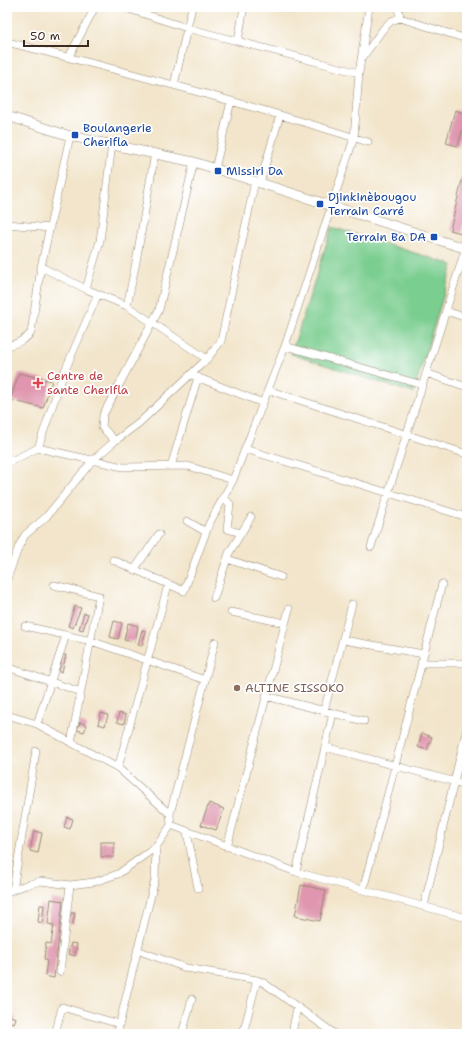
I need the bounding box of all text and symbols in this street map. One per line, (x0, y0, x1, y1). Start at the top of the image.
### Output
scale bar (24, 22, 88, 48)
text: 50 m (30, 28, 60, 44)
place label: Boulangerie Cherifla (83, 120, 152, 150)
marker: Boulangerie Cherifla (70, 130, 80, 140)
place label: Missiri Da (226, 163, 284, 179)
marker: Missiri Da (213, 166, 223, 176)
place label: Djinkinèbougou Terrain Carré (328, 189, 416, 219)
marker: Djinkinèbougou Terrain Carré (315, 199, 325, 209)
place label: Terrain Ba DA (346, 229, 426, 245)
marker: Terrain Ba DA (429, 232, 439, 242)
place label: Centre de sante Cherifla (47, 368, 129, 398)
marker: Centre de sante Cherifla (32, 377, 44, 389)
place label: ALTINE SISSOKO (245, 680, 344, 696)
marker: ALTINE SISSOKO (232, 683, 242, 693)

